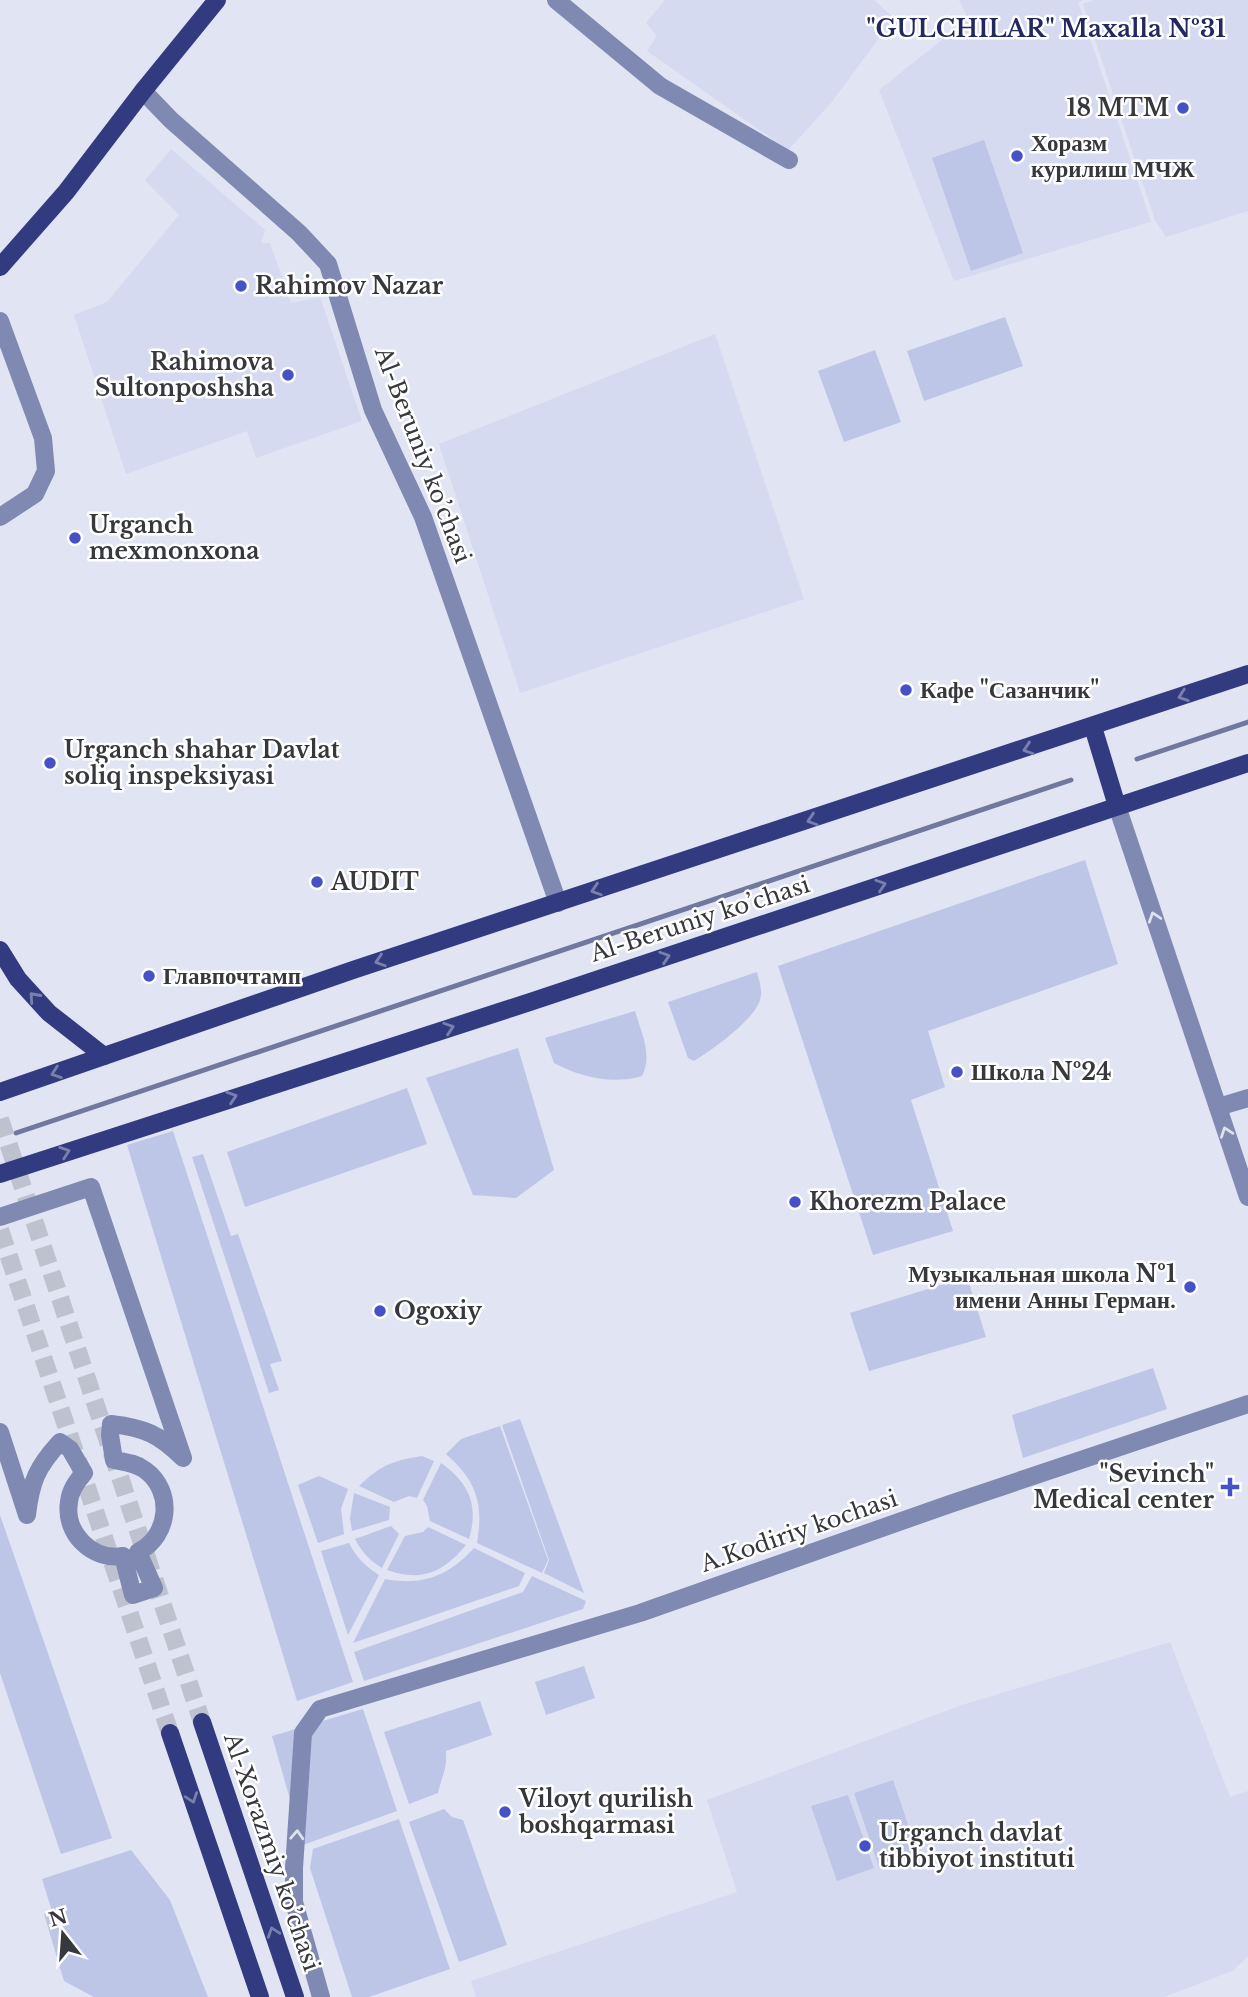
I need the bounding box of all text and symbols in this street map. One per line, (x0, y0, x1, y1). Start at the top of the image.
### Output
district label: "GULCHILAR" Maxalla №31 (866, 14, 1226, 43)
place label: 18 MTM (1067, 94, 1169, 122)
marker: 18 MTM (1175, 100, 1191, 116)
place label: Хоразм курилиш МЧЖ (1031, 129, 1195, 183)
marker: Хоразм курилиш МЧЖ (1009, 148, 1025, 164)
place label: Rahimov Nazar (255, 272, 444, 300)
marker: Rahimov Nazar (233, 278, 249, 294)
street label: Al-Beruniy ko’chasi (368, 342, 477, 567)
place label: Rahimova Sultonposhsha (95, 348, 274, 402)
marker: Rahimova Sultonposhsha (280, 367, 296, 383)
place label: Urganch mexmonxona (89, 511, 259, 565)
marker: Urganch mexmonxona (67, 530, 83, 546)
place label: Кафе "Сазанчик" (920, 676, 1099, 704)
marker: Кафе "Сазанчик" (898, 682, 914, 698)
one-way arrow (1178, 688, 1190, 702)
place label: Urganch shahar Davlat soliq inspeksiyasi (64, 736, 340, 790)
one-way arrow (1023, 740, 1035, 755)
marker: Urganch shahar Davlat soliq inspeksiyasi (42, 755, 58, 771)
one-way arrow (806, 811, 818, 826)
place label: AUDIT (330, 868, 419, 896)
street label: Al-Beruniy ko’chasi (586, 870, 814, 968)
marker: AUDIT (309, 874, 325, 890)
one-way arrow (874, 879, 887, 893)
one-way arrow (590, 882, 602, 897)
one-way arrow (1148, 911, 1162, 923)
one-way arrow (658, 951, 671, 965)
one-way arrow (374, 953, 386, 967)
place label: Главпочтамп (163, 962, 301, 990)
marker: Главпочтамп (141, 968, 157, 984)
one-way arrow (30, 992, 42, 1005)
one-way arrow (442, 1022, 455, 1036)
place label: Школа №24 (971, 1058, 1112, 1086)
marker: Школа №24 (949, 1064, 965, 1080)
one-way arrow (50, 1065, 63, 1079)
one-way arrow (226, 1091, 238, 1106)
one-way arrow (1220, 1127, 1234, 1139)
one-way arrow (58, 1146, 70, 1161)
place label: Khorezm Palace (809, 1188, 1006, 1216)
marker: Khorezm Palace (787, 1194, 803, 1210)
place label: Музыкальная школа №1 имени Анны Герман. (908, 1260, 1176, 1314)
marker: Музыкальная школа №1 имени Анны Герман. (1182, 1279, 1198, 1295)
place label: Ogoxiy (394, 1297, 483, 1325)
marker: Ogoxiy (372, 1303, 388, 1319)
place label: "Sevinch" Medical center (1033, 1460, 1215, 1514)
marker: "Sevinch" Medical center (1220, 1477, 1240, 1497)
street label: A.Kodiriy kochasi (696, 1484, 901, 1578)
street label: Al-Xorazmiy ko’chasi (218, 1729, 326, 1975)
place label: Viloyt qurilish boshqarmasi (518, 1785, 694, 1839)
one-way arrow (184, 1791, 198, 1803)
marker: Viloyt qurilish boshqarmasi (497, 1804, 513, 1820)
place label: Urganch davlat tibbiyot instituti (879, 1819, 1075, 1873)
one-way arrow (289, 1829, 304, 1840)
marker: Urganch davlat tibbiyot instituti (857, 1838, 873, 1854)
north arrow (28, 1899, 98, 1969)
text: N (46, 1905, 70, 1932)
one-way arrow (267, 1927, 281, 1939)

